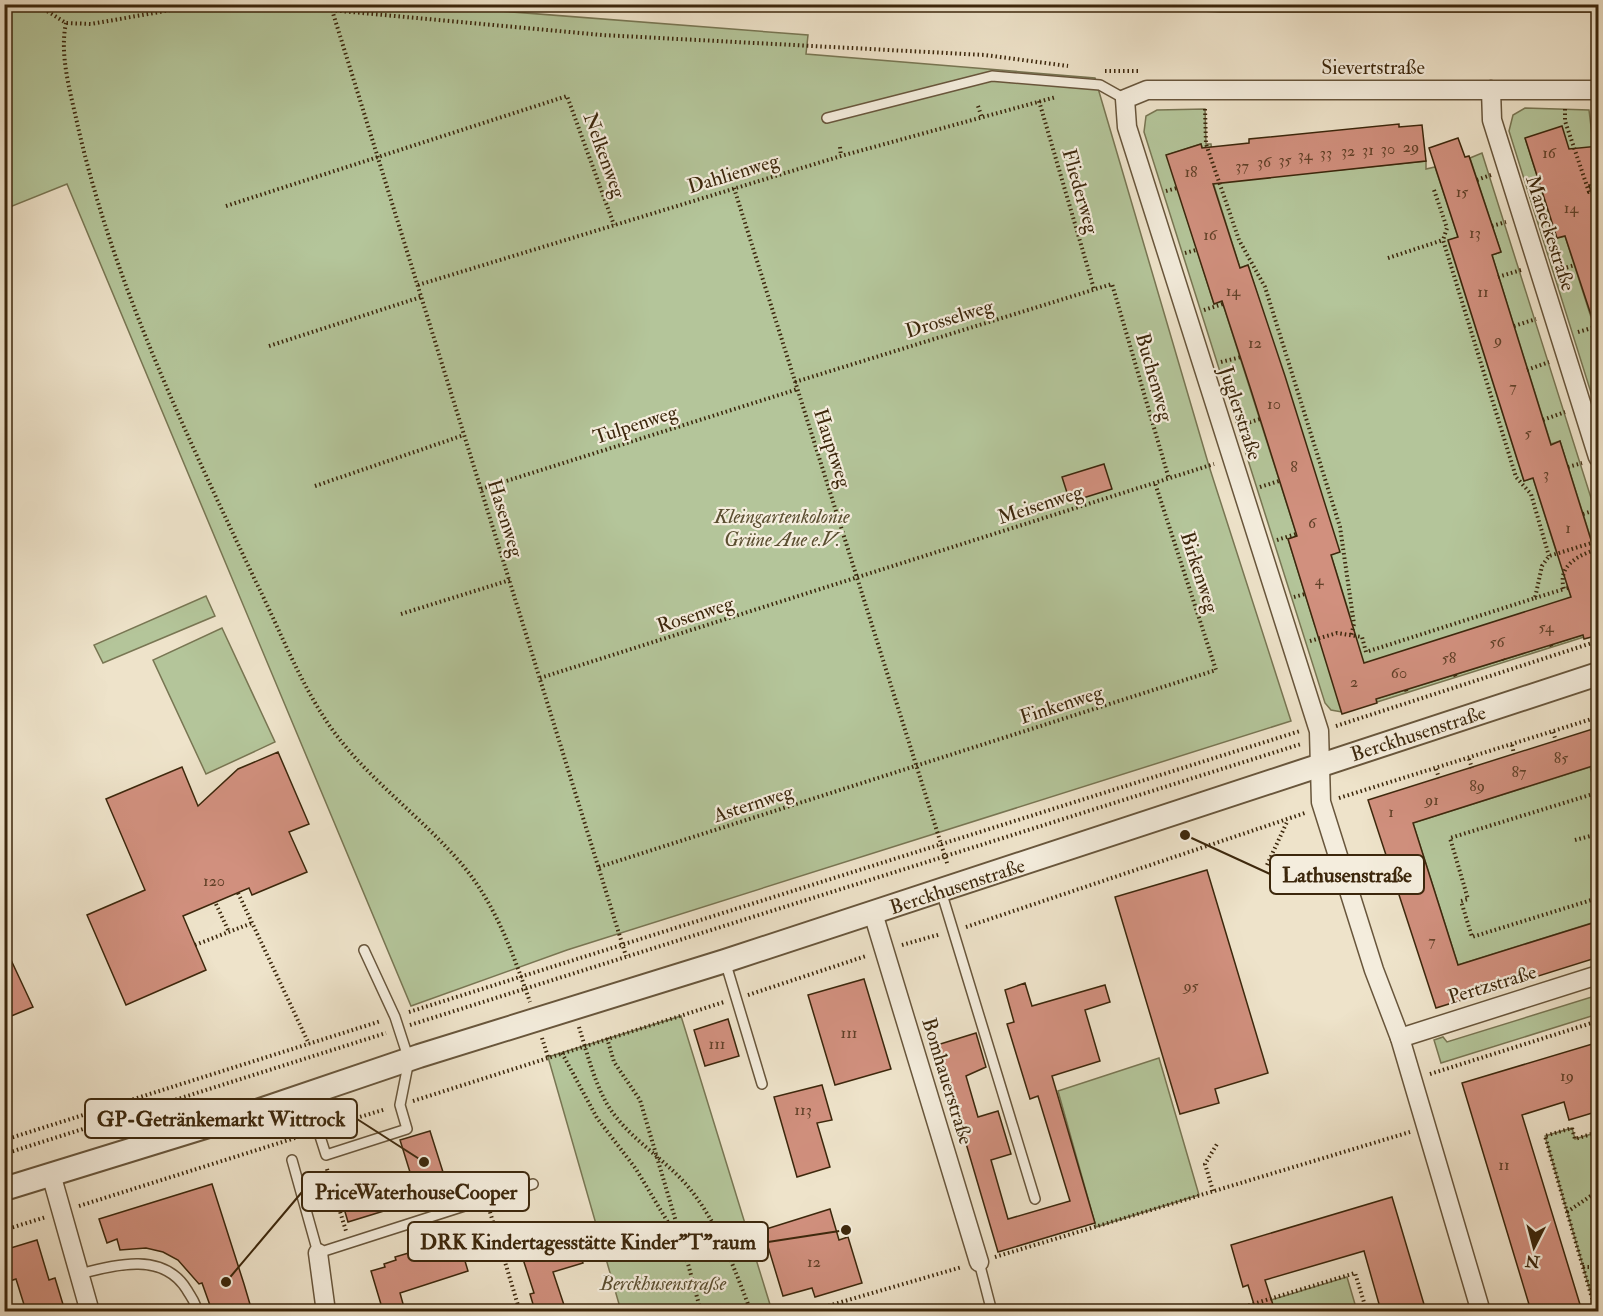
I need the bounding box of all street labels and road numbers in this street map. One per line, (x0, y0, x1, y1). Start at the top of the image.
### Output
street label: Sievertstraße (1321, 55, 1425, 80)
street label: Nelkenweg (578, 109, 632, 202)
street label: Fliederweg (1056, 146, 1105, 238)
street label: Dahlienweg (684, 147, 783, 199)
street label: Maneckestraße (1520, 172, 1581, 294)
street label: Drosselweg (902, 293, 997, 344)
street label: Buchenweg (1130, 330, 1179, 425)
street label: Juglerstraße (1213, 362, 1267, 463)
street label: Tulpenweg (590, 399, 682, 451)
street label: Hauptweg (807, 405, 857, 492)
street label: Hasenweg (482, 476, 530, 561)
street label: Meisenweg (994, 479, 1087, 530)
street label: Birkenweg (1175, 528, 1225, 617)
street label: Rosenweg (654, 590, 738, 639)
street label: Finkenweg (1016, 679, 1107, 730)
street label: Berckhusenstraße (1347, 700, 1489, 767)
street label: Asternweg (709, 779, 797, 828)
street label: Berckhusenstraße (886, 853, 1028, 920)
street label: Pertzstraße (1445, 959, 1539, 1010)
street label: Bomhauerstraße (916, 1015, 979, 1148)

